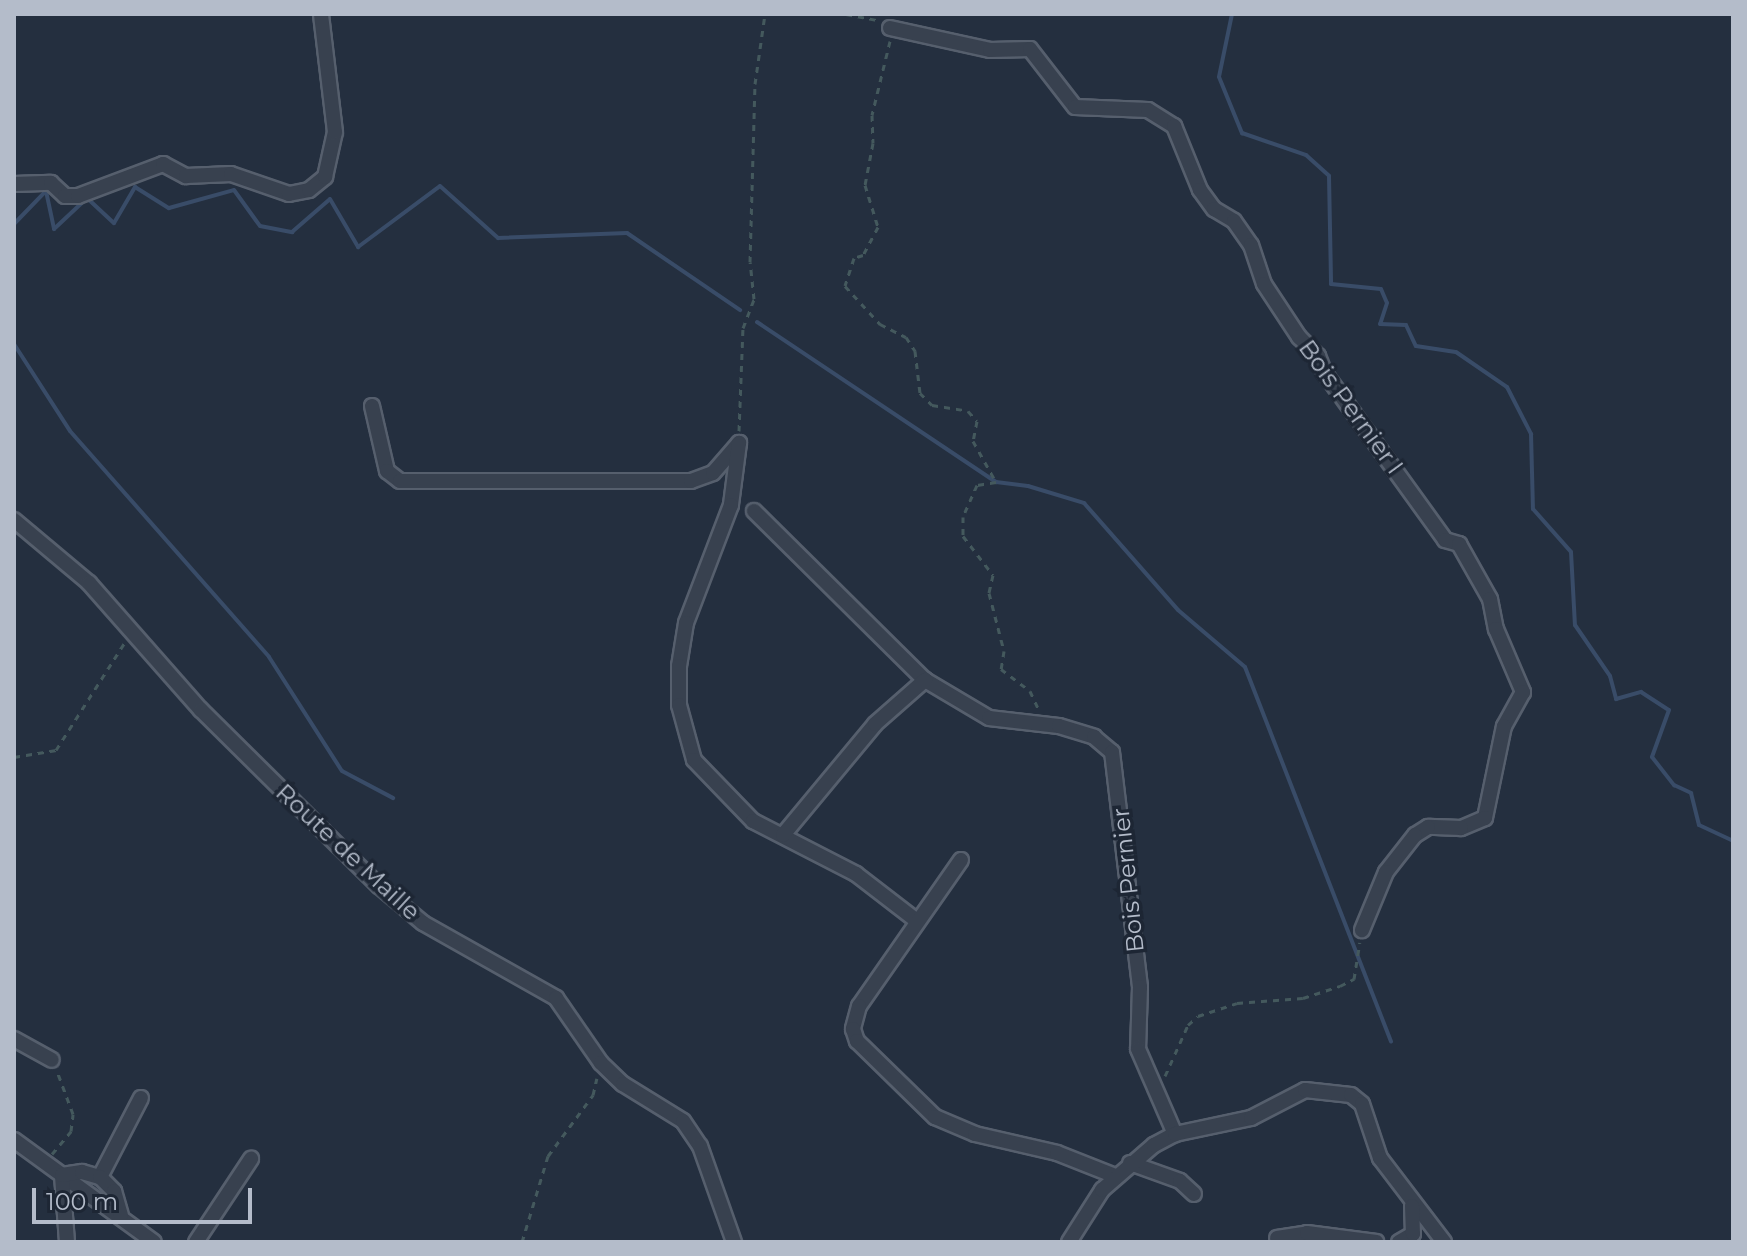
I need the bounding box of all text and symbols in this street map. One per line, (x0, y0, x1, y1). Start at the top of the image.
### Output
street label: Bois Pernier I (1293, 334, 1409, 480)
street label: Route de Maille (270, 778, 426, 926)
street label: Bois Pernier (1106, 806, 1150, 954)
scale bar (36, 1172, 256, 1222)
text: 100 m (46, 1187, 118, 1216)

